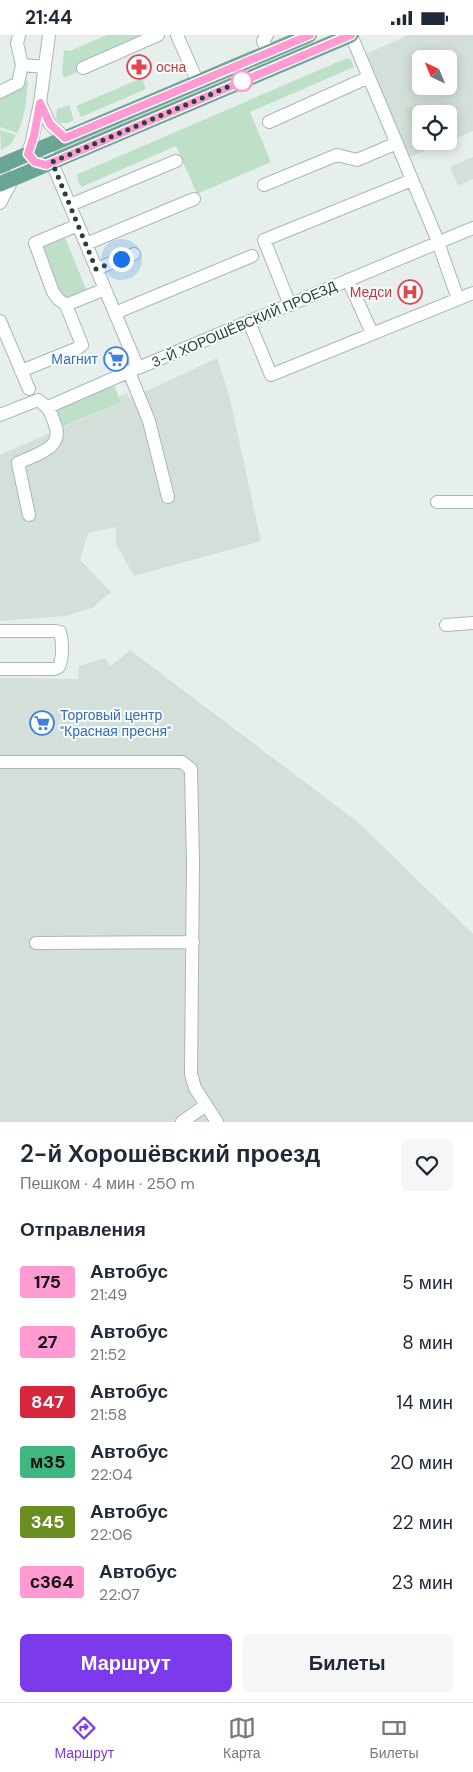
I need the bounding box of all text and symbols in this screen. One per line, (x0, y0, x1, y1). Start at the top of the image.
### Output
text: 21:44 (25, 5, 72, 30)
north arrow (412, 50, 458, 95)
map controls (412, 50, 457, 150)
pharmacy icon: осна (126, 54, 152, 80)
place label: осна (156, 58, 187, 76)
unlabelled marker (231, 70, 253, 92)
button: locate (412, 105, 457, 150)
your location (109, 247, 134, 272)
street label: 3-Й ХОРОШЁВСКИЙ ПРОЕЗД (149, 277, 340, 371)
hospital icon: Медси (397, 279, 423, 305)
place label: Медси (350, 283, 392, 301)
supermarket icon: Магнит (103, 346, 129, 372)
place label: Магнит (51, 350, 99, 368)
place label: Торговый центр "Красная пресня" (60, 706, 171, 740)
supermarket icon: Торговый центр "Красная пресня" (29, 710, 55, 736)
text: 2-й Хорошёвский проезд (20, 1138, 320, 1169)
button: heart (401, 1139, 453, 1191)
text: Пешком · 4 мин · 250 m (20, 1173, 195, 1194)
text: Отправления (20, 1217, 146, 1242)
text: Автобус (90, 1259, 168, 1284)
text: 175 (34, 1270, 61, 1294)
text: 5 мин (402, 1270, 453, 1295)
text: 21:49 (90, 1284, 127, 1305)
text: Автобус (90, 1319, 168, 1344)
text: 27 (38, 1330, 57, 1354)
text: 8 мин (402, 1330, 453, 1355)
text: 21:52 (90, 1344, 126, 1365)
text: Автобус (90, 1379, 168, 1404)
text: 847 (31, 1390, 64, 1414)
text: 14 мин (396, 1390, 453, 1415)
text: 21:58 (90, 1404, 127, 1425)
text: Автобус (90, 1439, 168, 1464)
text: м35 (30, 1450, 65, 1474)
text: 20 мин (390, 1450, 453, 1475)
text: 22:04 (90, 1464, 133, 1485)
text: Автобус (90, 1499, 168, 1524)
text: 345 (31, 1510, 64, 1534)
text: 22 мин (392, 1510, 453, 1535)
text: 22:06 (90, 1524, 133, 1545)
text: Автобус (99, 1559, 177, 1584)
text: с364 (30, 1570, 74, 1594)
text: 23 мин (392, 1570, 453, 1595)
text: 22:07 (99, 1584, 140, 1605)
button: Маршрут (20, 1634, 232, 1692)
button: Билеты (242, 1634, 453, 1692)
tab: Маршрут (54, 1714, 114, 1762)
tab: Карта (223, 1714, 261, 1762)
tab: Билеты (370, 1714, 419, 1762)

